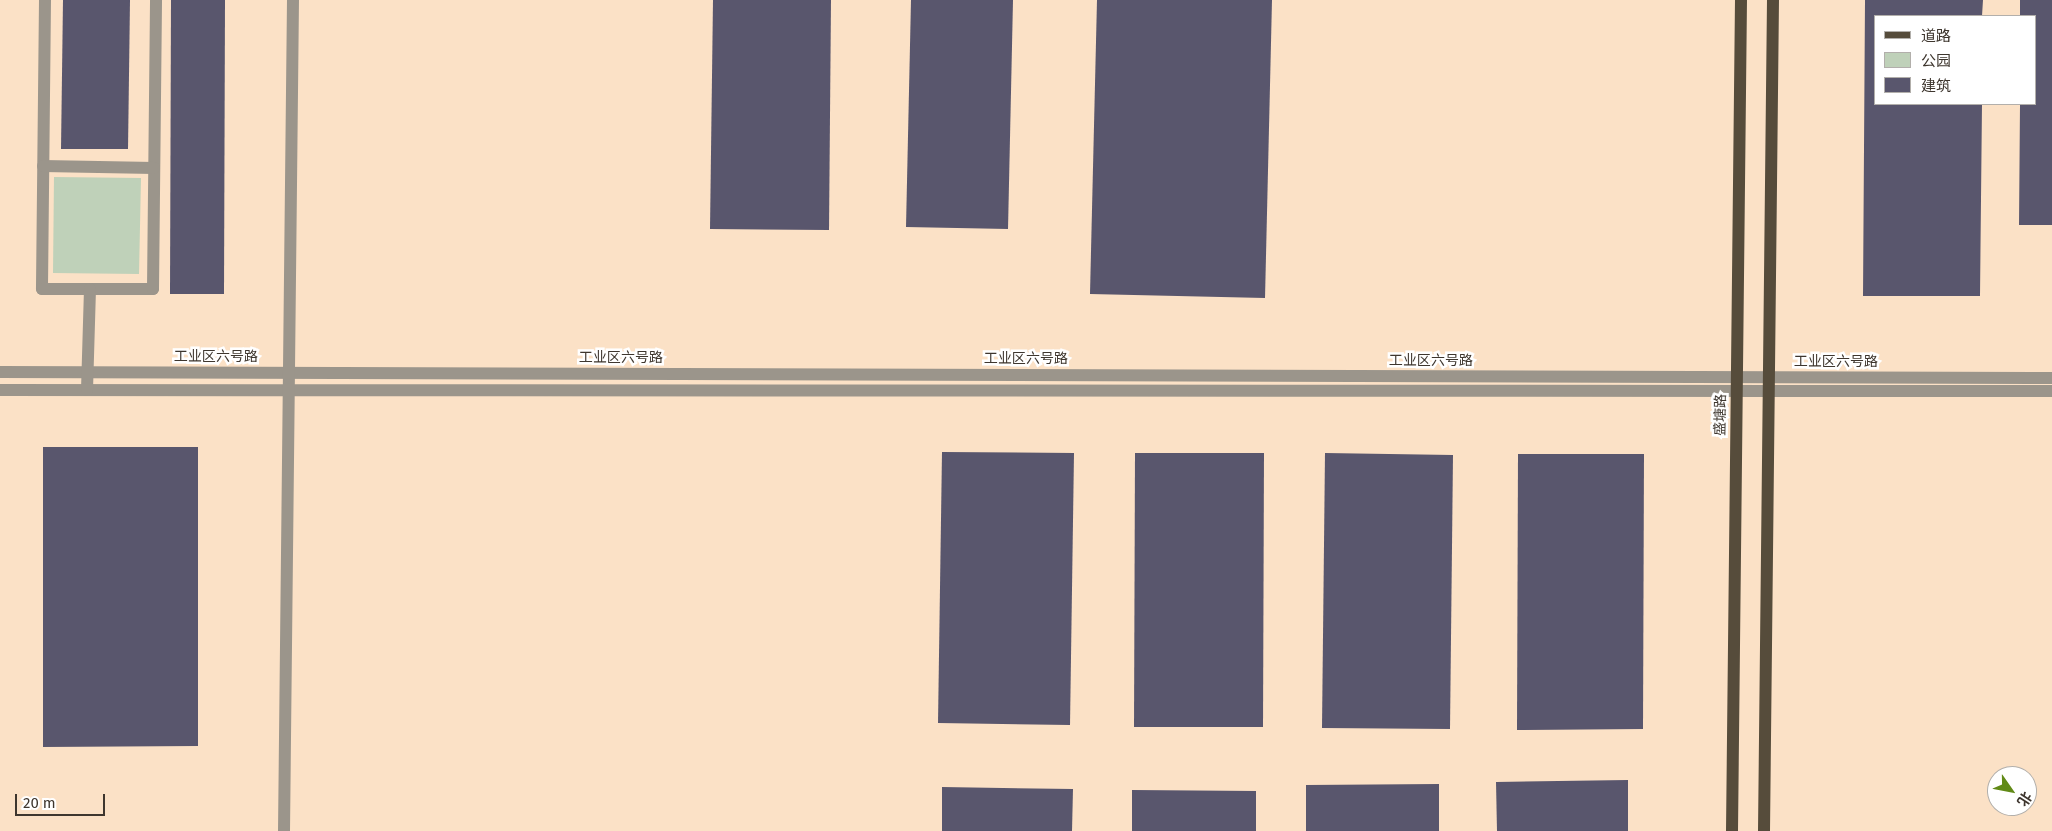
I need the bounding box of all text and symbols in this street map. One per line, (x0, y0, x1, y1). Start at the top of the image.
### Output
legend (1874, 15, 2037, 105)
text: 道路 (1921, 27, 1951, 45)
text: 公园 (1921, 52, 1951, 70)
text: 建筑 (1921, 77, 1951, 95)
street label: 工业区六号路 (174, 349, 258, 365)
street label: 工业区六号路 (579, 350, 663, 366)
street label: 工业区六号路 (984, 351, 1068, 367)
street label: 工业区六号路 (1389, 353, 1473, 369)
street label: 工业区六号路 (1794, 354, 1878, 370)
street label: 盛塘路 (1712, 394, 1730, 436)
north arrow (1987, 766, 2037, 816)
scale bar (18, 784, 108, 816)
text: 北 (2013, 788, 2035, 809)
text: 20 m (23, 794, 56, 812)

